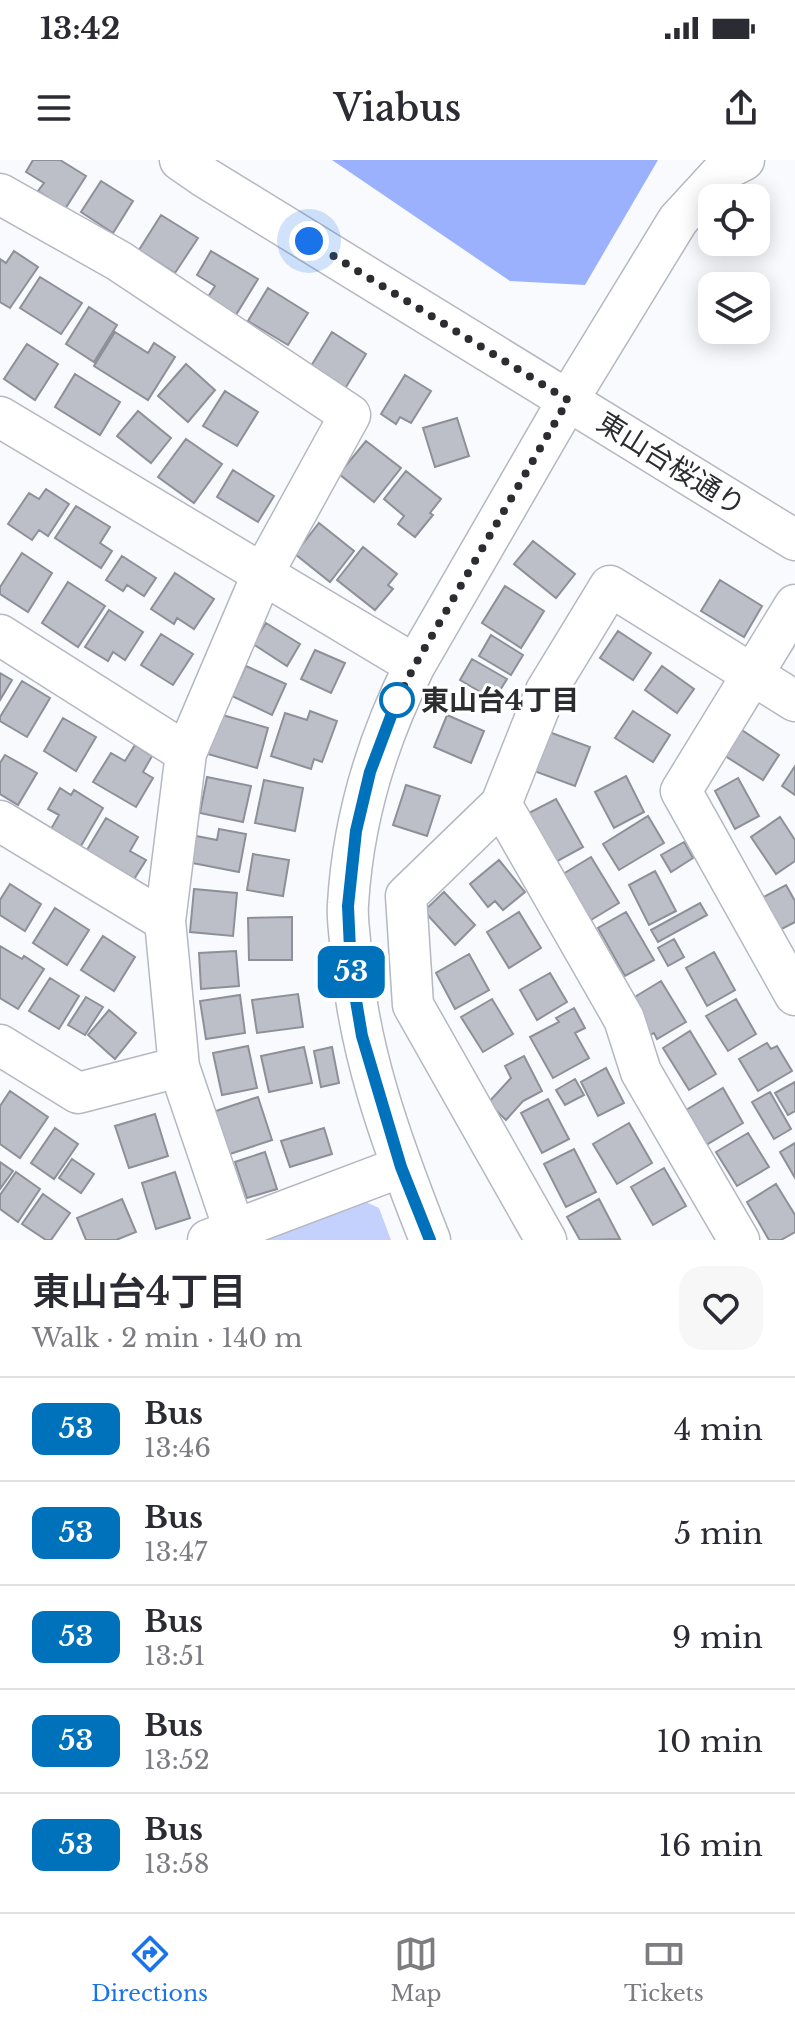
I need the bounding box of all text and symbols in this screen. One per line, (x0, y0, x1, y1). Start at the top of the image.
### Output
text: 13:42 (40, 10, 120, 47)
icon: menu (32, 86, 76, 130)
text: Viabus (334, 86, 461, 131)
icon: share (719, 86, 763, 130)
map controls (698, 184, 770, 344)
button: locate (698, 184, 770, 256)
your location (289, 221, 329, 261)
button: layers (698, 272, 770, 344)
street label: 東山台桜通り (590, 405, 752, 523)
marker: 東山台4丁目 (380, 683, 414, 717)
place label: 東山台4丁目 (421, 683, 580, 718)
line badge: 53 (315, 946, 387, 998)
text: 53 (334, 954, 368, 989)
button: heart (679, 1266, 763, 1350)
text: 東山台4丁目 (32, 1268, 246, 1315)
text: Walk · 2 min · 140 m (32, 1322, 302, 1354)
text: Bus (144, 1395, 203, 1432)
text: 53 (59, 1411, 93, 1446)
text: 4 min (674, 1411, 763, 1448)
text: 13:46 (144, 1432, 211, 1464)
text: Bus (144, 1499, 203, 1536)
text: 53 (59, 1515, 93, 1550)
text: 5 min (674, 1515, 763, 1552)
text: 13:47 (144, 1536, 207, 1568)
text: Bus (144, 1603, 203, 1640)
text: 53 (59, 1619, 93, 1654)
text: 9 min (672, 1619, 763, 1656)
text: 13:51 (144, 1640, 205, 1672)
text: Bus (144, 1707, 203, 1744)
text: 53 (59, 1723, 93, 1758)
text: 10 min (657, 1723, 763, 1760)
text: 13:52 (144, 1744, 210, 1776)
text: Bus (144, 1811, 203, 1848)
text: 53 (59, 1827, 93, 1862)
text: 16 min (659, 1827, 763, 1864)
text: 13:58 (144, 1848, 210, 1880)
tab: Directions (91, 1932, 208, 2007)
tab: Map (390, 1932, 442, 2007)
tab: Tickets (624, 1932, 704, 2007)

